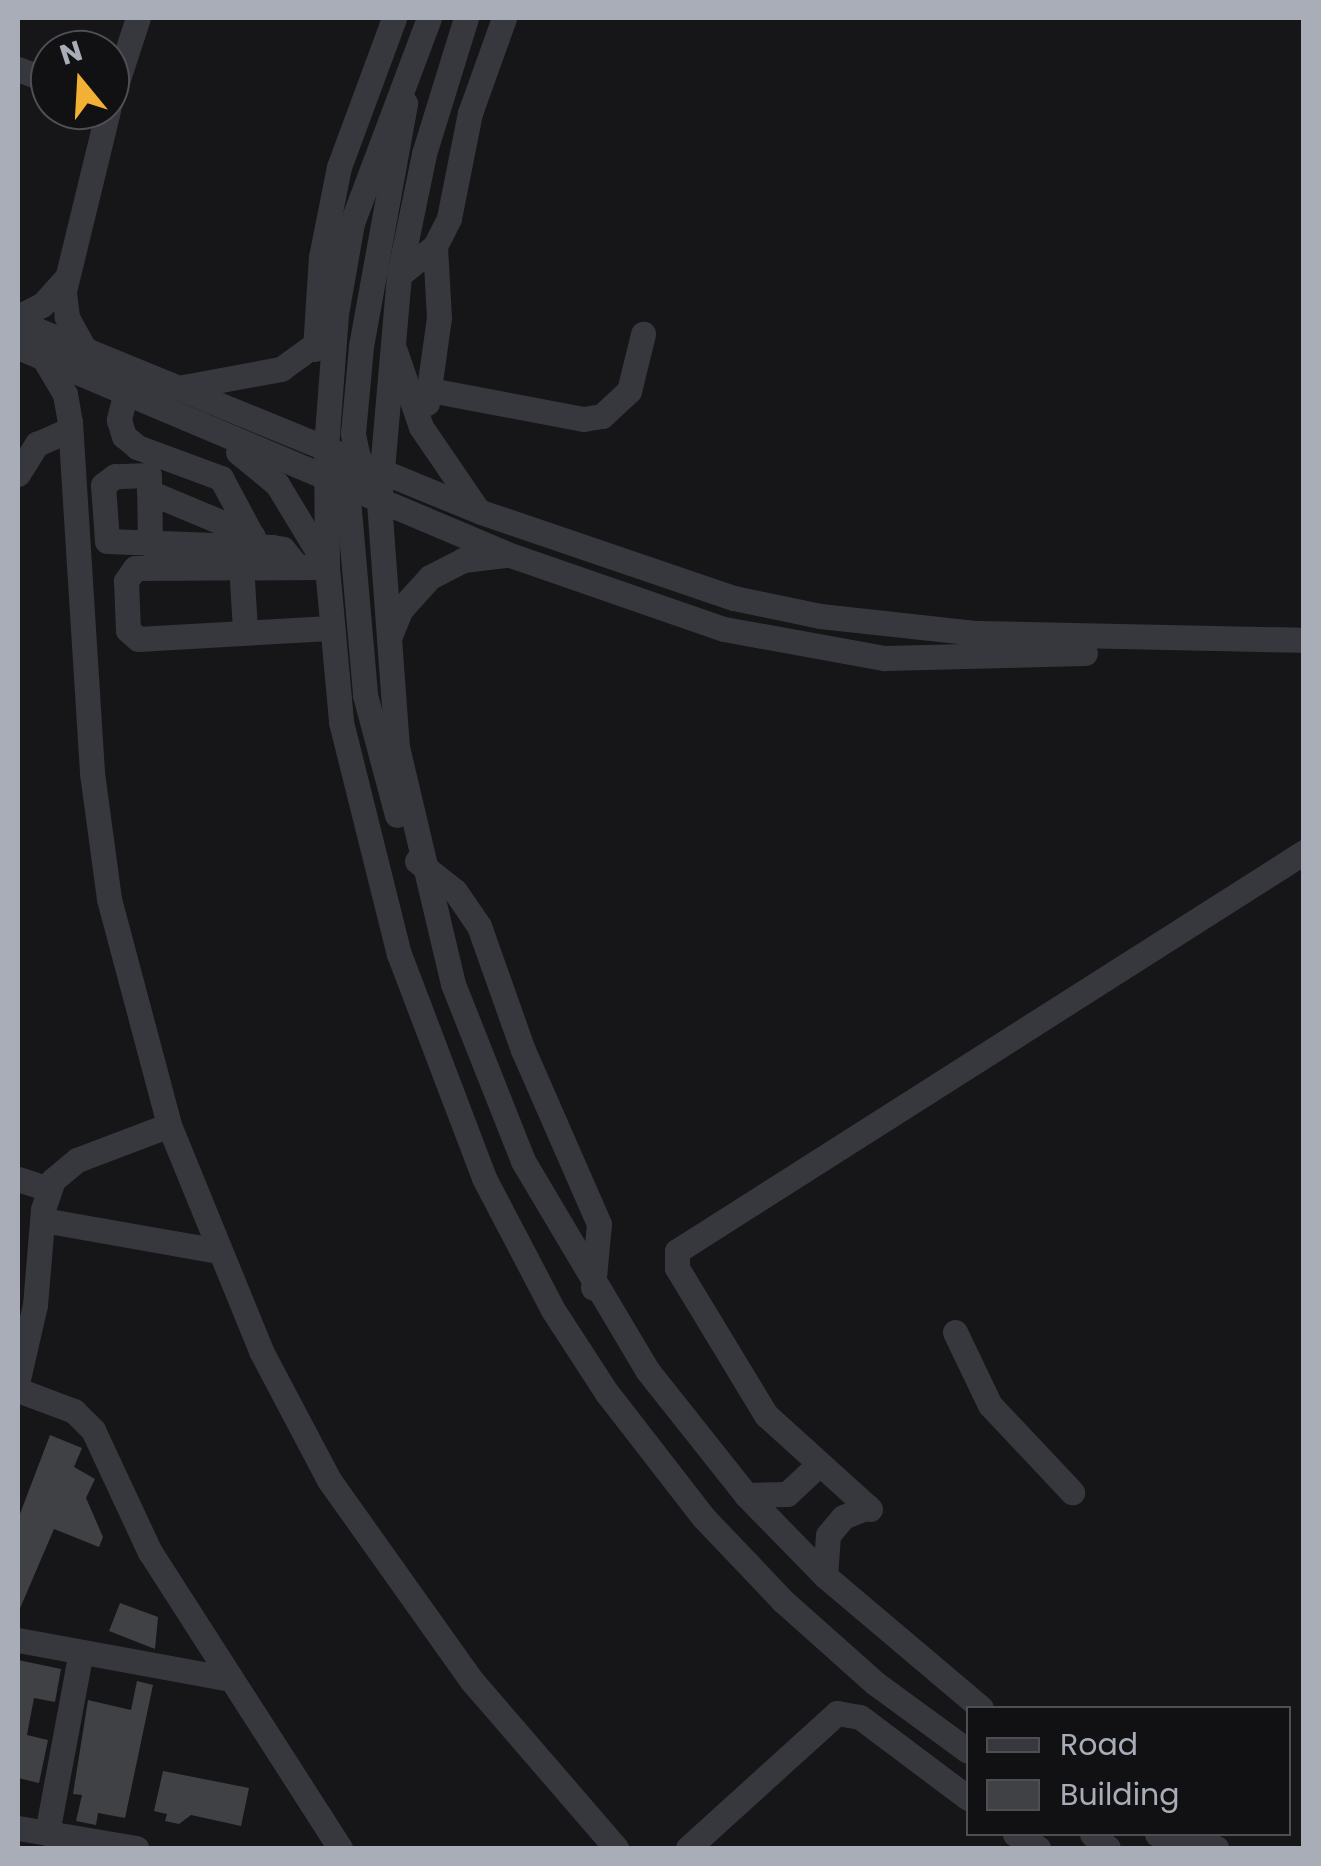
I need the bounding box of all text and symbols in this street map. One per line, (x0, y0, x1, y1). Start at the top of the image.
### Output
north arrow (30, 30, 130, 130)
text: N (55, 31, 87, 75)
legend (966, 1706, 1291, 1836)
text: Road (1060, 1723, 1138, 1766)
text: Building (1060, 1773, 1180, 1816)

